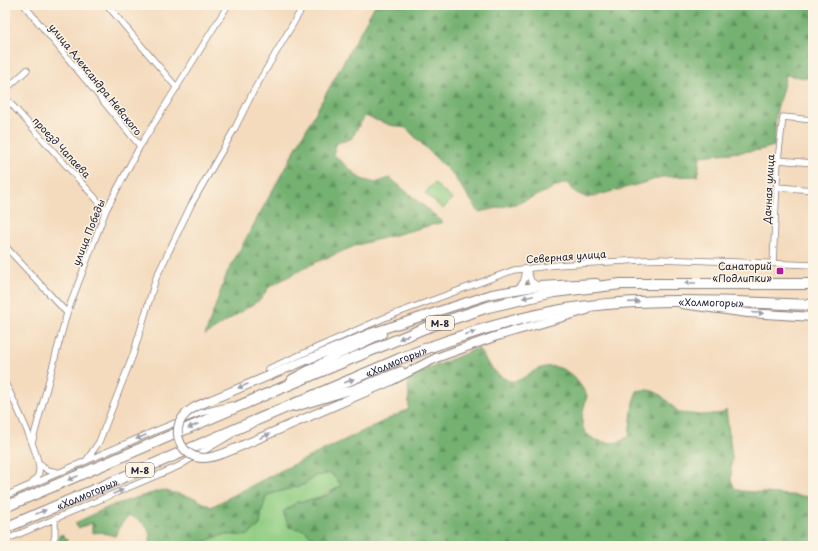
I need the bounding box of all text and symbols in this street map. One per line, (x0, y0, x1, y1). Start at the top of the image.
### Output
street label: улица Александра Невского (46, 20, 146, 139)
street label: проезд Чапаева (30, 113, 95, 182)
street label: Дачная улица (759, 153, 777, 225)
street label: улица Победы (68, 196, 108, 268)
street label: Северная улица (525, 246, 607, 266)
place label: Санаторий «Подлипки» (712, 258, 772, 285)
marker: Санаторий «Подлипки» (775, 266, 785, 276)
one-way arrow (683, 280, 696, 286)
street label: «Холмогоры» (679, 293, 745, 310)
one-way arrow (521, 295, 534, 301)
one-way arrow (628, 299, 640, 306)
one-way arrow (752, 310, 764, 317)
road number: М-8 (426, 316, 454, 330)
one-way arrow (464, 330, 476, 336)
one-way arrow (397, 334, 409, 340)
street label: «Холмогоры» (363, 341, 429, 380)
one-way arrow (343, 378, 354, 384)
one-way arrow (237, 384, 249, 390)
one-way arrow (187, 423, 198, 429)
one-way arrow (259, 432, 271, 438)
one-way arrow (135, 434, 146, 440)
road number: М-8 (126, 463, 154, 477)
street label: «Холмогоры» (54, 473, 120, 513)
one-way arrow (67, 475, 79, 481)
one-way arrow (113, 488, 125, 494)
one-way arrow (35, 509, 46, 515)

